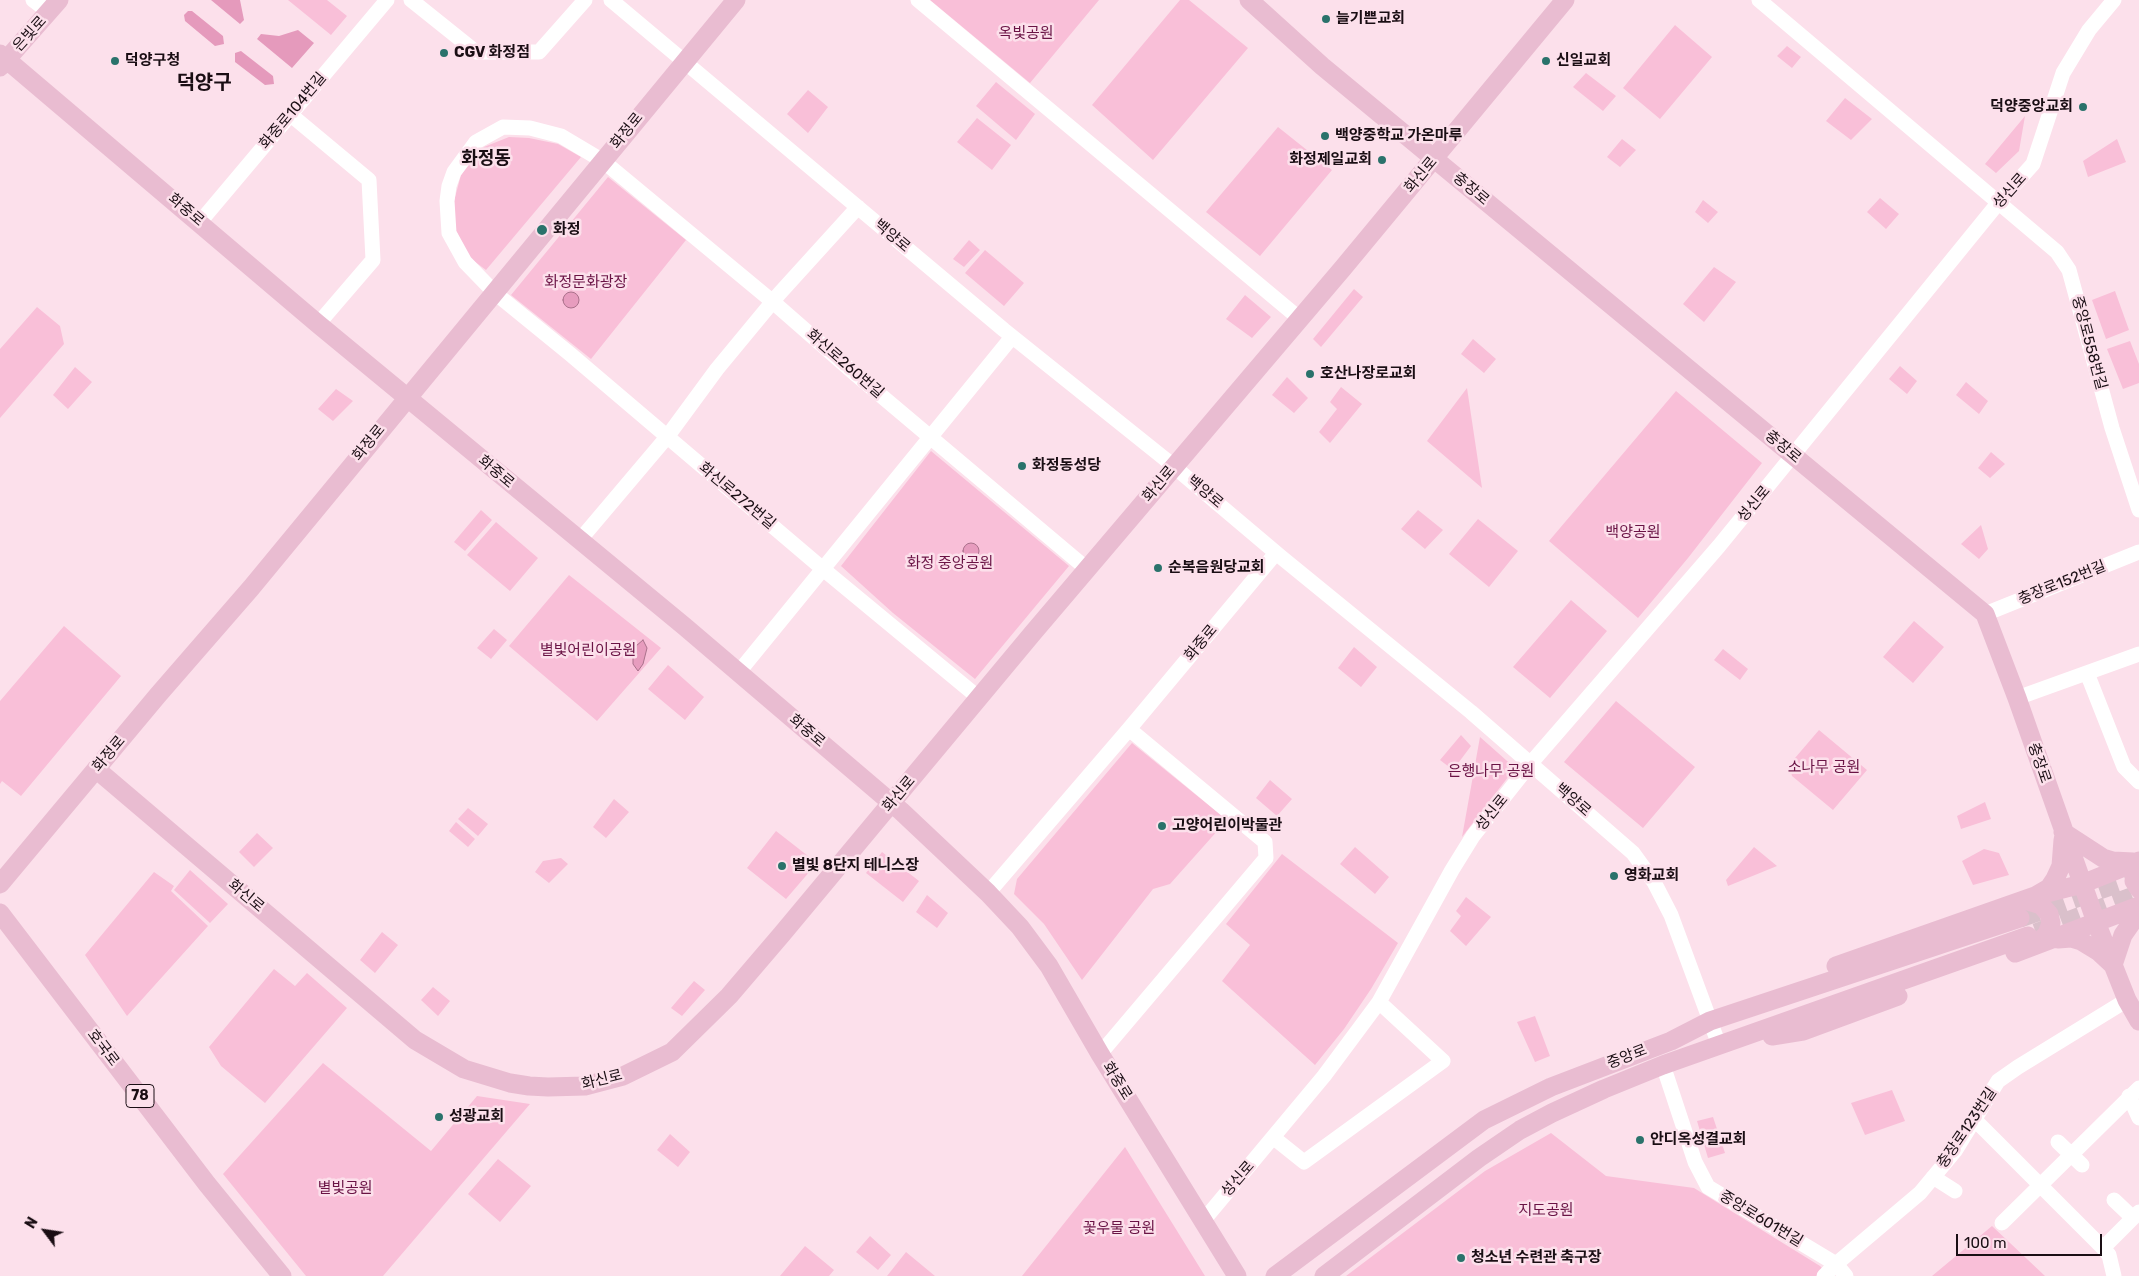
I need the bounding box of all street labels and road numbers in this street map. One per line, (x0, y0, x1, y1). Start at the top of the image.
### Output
street label: 은빛로 (9, 13, 51, 55)
street label: 화중로104번길 (256, 69, 330, 153)
street label: 화정로 (607, 109, 647, 153)
street label: 화신로 (1401, 153, 1441, 197)
street label: 충장로 (1449, 169, 1493, 209)
street label: 성신로 (1989, 170, 2031, 212)
street label: 화중로 (164, 190, 208, 230)
street label: 백양로 (870, 216, 914, 256)
street label: 중앙로558번길 (2068, 294, 2110, 392)
street label: 화신로260번길 (803, 326, 887, 402)
street label: 화정로 (349, 421, 389, 465)
street label: 충장로 (1761, 427, 1805, 467)
street label: 화중로 (474, 452, 518, 492)
street label: 화신로272번길 (695, 459, 779, 533)
street label: 화신로 (1139, 462, 1179, 506)
street label: 백양로 (1183, 472, 1227, 512)
street label: 성신로 (1734, 482, 1774, 526)
street label: 충장로152번길 (2015, 557, 2109, 609)
street label: 화중로 (1181, 621, 1221, 665)
street label: 화중로 (785, 711, 829, 751)
street label: 화정로 (89, 732, 129, 776)
street label: 충장로 (2024, 740, 2054, 786)
street label: 화신로 (879, 772, 919, 816)
street label: 백양로 (1551, 780, 1595, 820)
street label: 성신로 (1472, 791, 1512, 835)
street label: 화신로 (224, 876, 268, 916)
street label: 호국로 (83, 1026, 123, 1070)
street label: 중앙로 (1604, 1041, 1650, 1073)
street label: 화중로 (1098, 1059, 1136, 1103)
street label: 화신로 (580, 1066, 624, 1094)
road number: 78 (126, 1084, 154, 1108)
street label: 충장로123번길 (1933, 1084, 2001, 1172)
street label: 성신로 (1218, 1157, 1258, 1201)
street label: 중앙로601번길 (1716, 1187, 1806, 1251)

